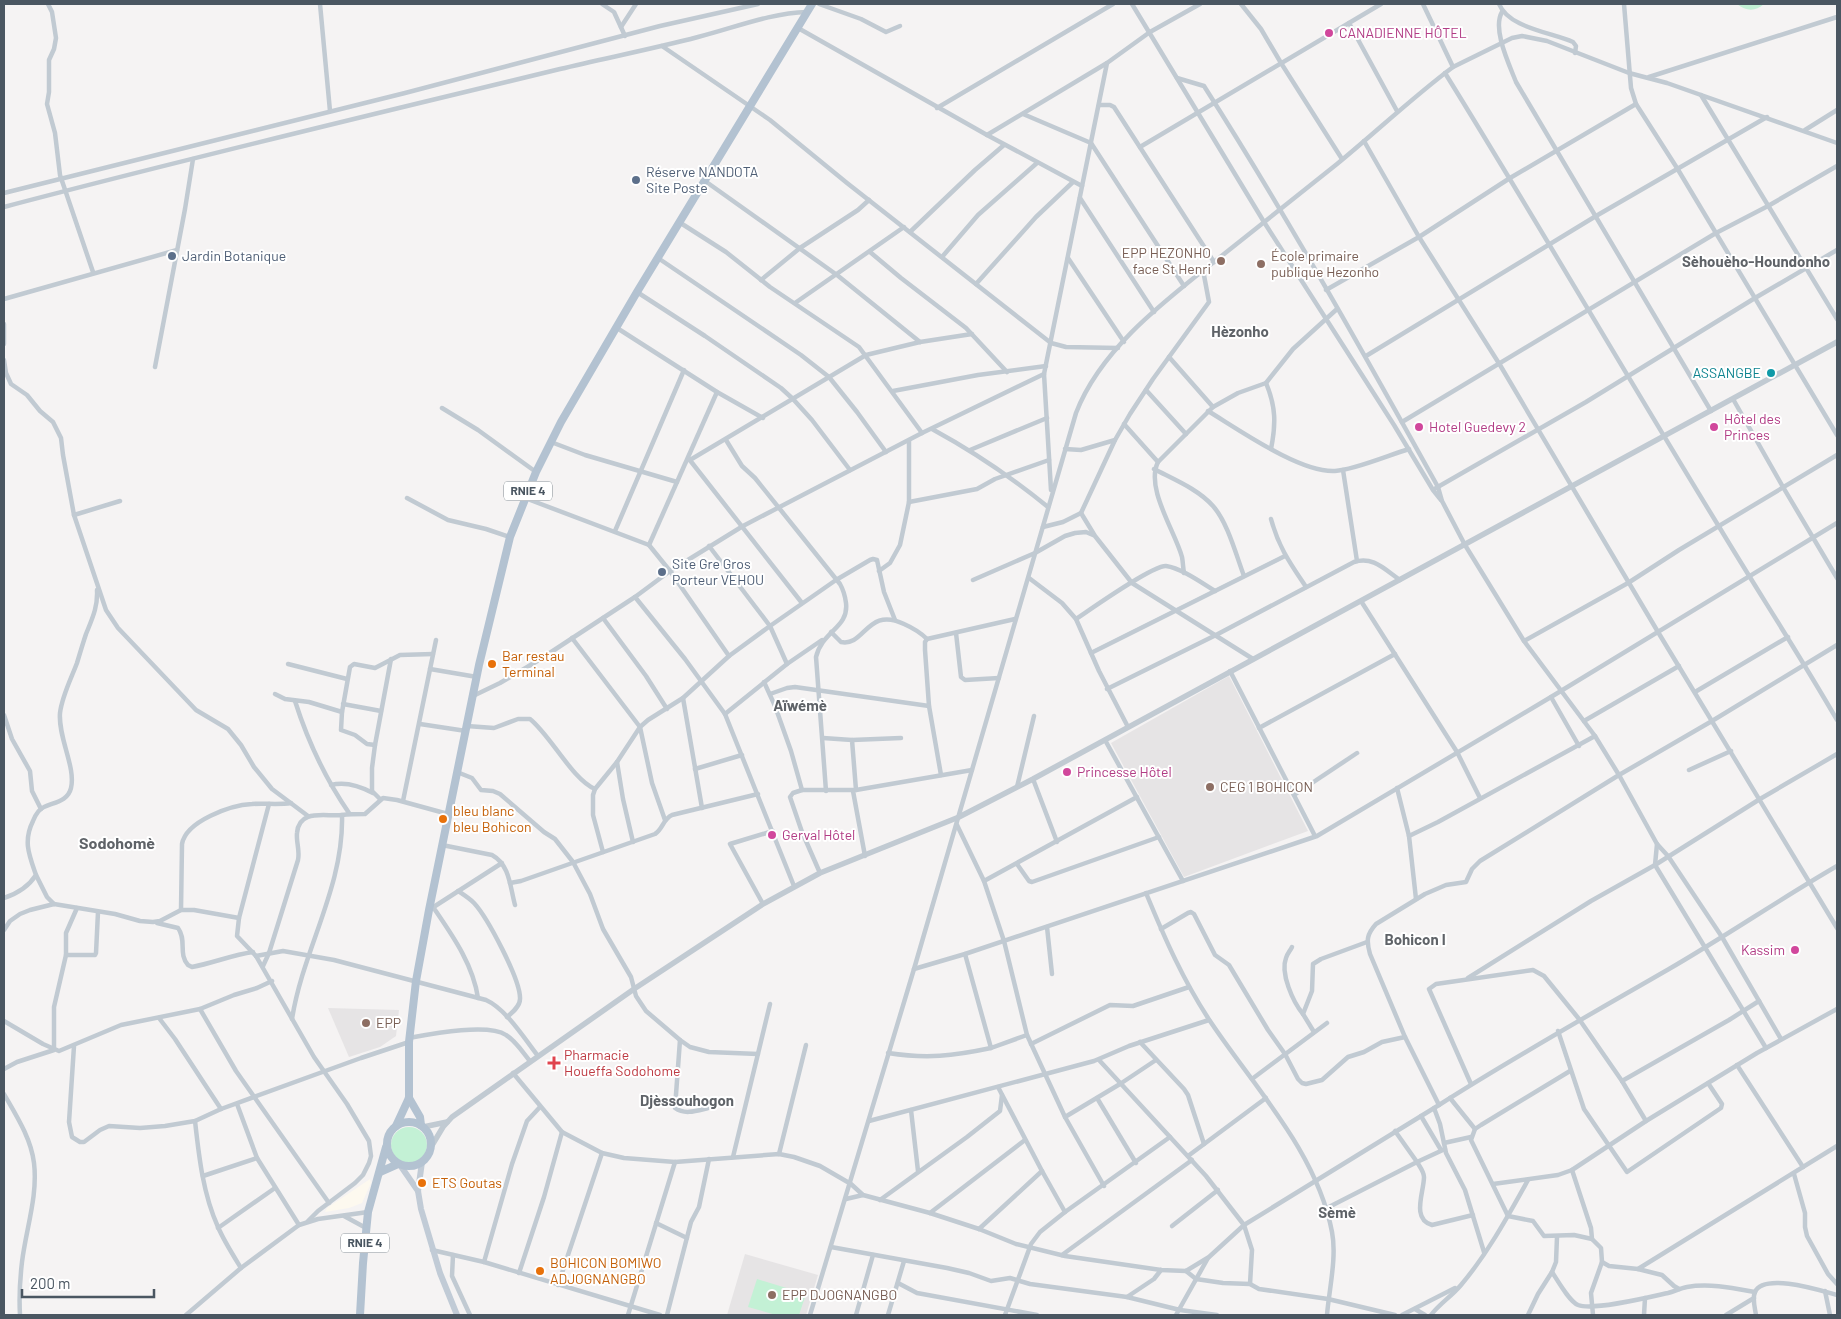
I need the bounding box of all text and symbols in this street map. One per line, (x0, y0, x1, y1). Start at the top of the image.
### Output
place label: CANADIENNE HÔTEL (1339, 24, 1467, 41)
marker: CANADIENNE HÔTEL (1323, 27, 1335, 39)
place label: Réserve NANDOTA Site Poste (646, 163, 759, 196)
marker: Réserve NANDOTA Site Poste (630, 174, 642, 186)
place label: EPP HEZONHO face St Henri (1122, 244, 1211, 277)
place label: Jardin Botanique (182, 247, 286, 264)
place label: École primaire publique Hezonho (1271, 247, 1379, 280)
marker: Jardin Botanique (166, 250, 178, 262)
district label: Sèhouèho-Houndonho (1682, 252, 1830, 270)
marker: EPP HEZONHO face St Henri (1215, 255, 1227, 267)
marker: École primaire publique Hezonho (1255, 258, 1267, 270)
district label: Hèzonho (1211, 322, 1269, 340)
place label: ASSANGBE (1693, 364, 1761, 381)
marker: ASSANGBE (1765, 367, 1777, 379)
place label: Hôtel des Princes (1724, 410, 1781, 443)
place label: Hotel Guedevy 2 (1429, 418, 1526, 435)
marker: Hotel Guedevy 2 (1413, 421, 1425, 433)
marker: Hôtel des Princes (1708, 421, 1720, 433)
road number: RNIE 4 (504, 482, 552, 501)
place label: Site Gre Gros Porteur VEHOU (672, 555, 764, 588)
marker: Site Gre Gros Porteur VEHOU (656, 566, 668, 578)
place label: Bar restau Terminal (502, 647, 565, 680)
marker: Bar restau Terminal (486, 658, 498, 670)
district label: Aïwémè (773, 696, 827, 714)
place label: Princesse Hôtel (1077, 763, 1172, 780)
marker: Princesse Hôtel (1061, 766, 1073, 778)
place label: CEG 1 BOHICON (1220, 778, 1313, 795)
marker: CEG 1 BOHICON (1204, 781, 1216, 793)
place label: bleu blanc bleu Bohicon (453, 802, 532, 835)
marker: bleu blanc bleu Bohicon (437, 813, 449, 825)
place label: Gerval Hôtel (782, 826, 855, 843)
marker: Gerval Hôtel (766, 829, 778, 841)
district label: Sodohomè (79, 833, 155, 852)
district label: Bohicon I (1384, 930, 1446, 948)
place label: Kassim (1741, 941, 1785, 958)
marker: Kassim (1789, 944, 1801, 956)
place label: EPP (376, 1014, 401, 1031)
marker: EPP (360, 1017, 372, 1029)
place label: Pharmacie Houeffa Sodohome (564, 1046, 680, 1079)
marker: Pharmacie Houeffa Sodohome (548, 1057, 560, 1069)
district label: Djèssouhogon (640, 1091, 734, 1109)
place label: ETS Goutas (432, 1174, 502, 1191)
marker: ETS Goutas (416, 1177, 428, 1189)
district label: Sèmè (1318, 1203, 1356, 1221)
road number: RNIE 4 (341, 1234, 389, 1252)
place label: BOHICON BOMIWO ADJOGNANGBO (550, 1254, 662, 1287)
marker: BOHICON BOMIWO ADJOGNANGBO (534, 1265, 546, 1277)
scale bar (22, 1266, 155, 1298)
text: 200 m (30, 1274, 70, 1292)
place label: EPP DJOGNANGBO (782, 1286, 897, 1303)
marker: EPP DJOGNANGBO (766, 1289, 778, 1301)

